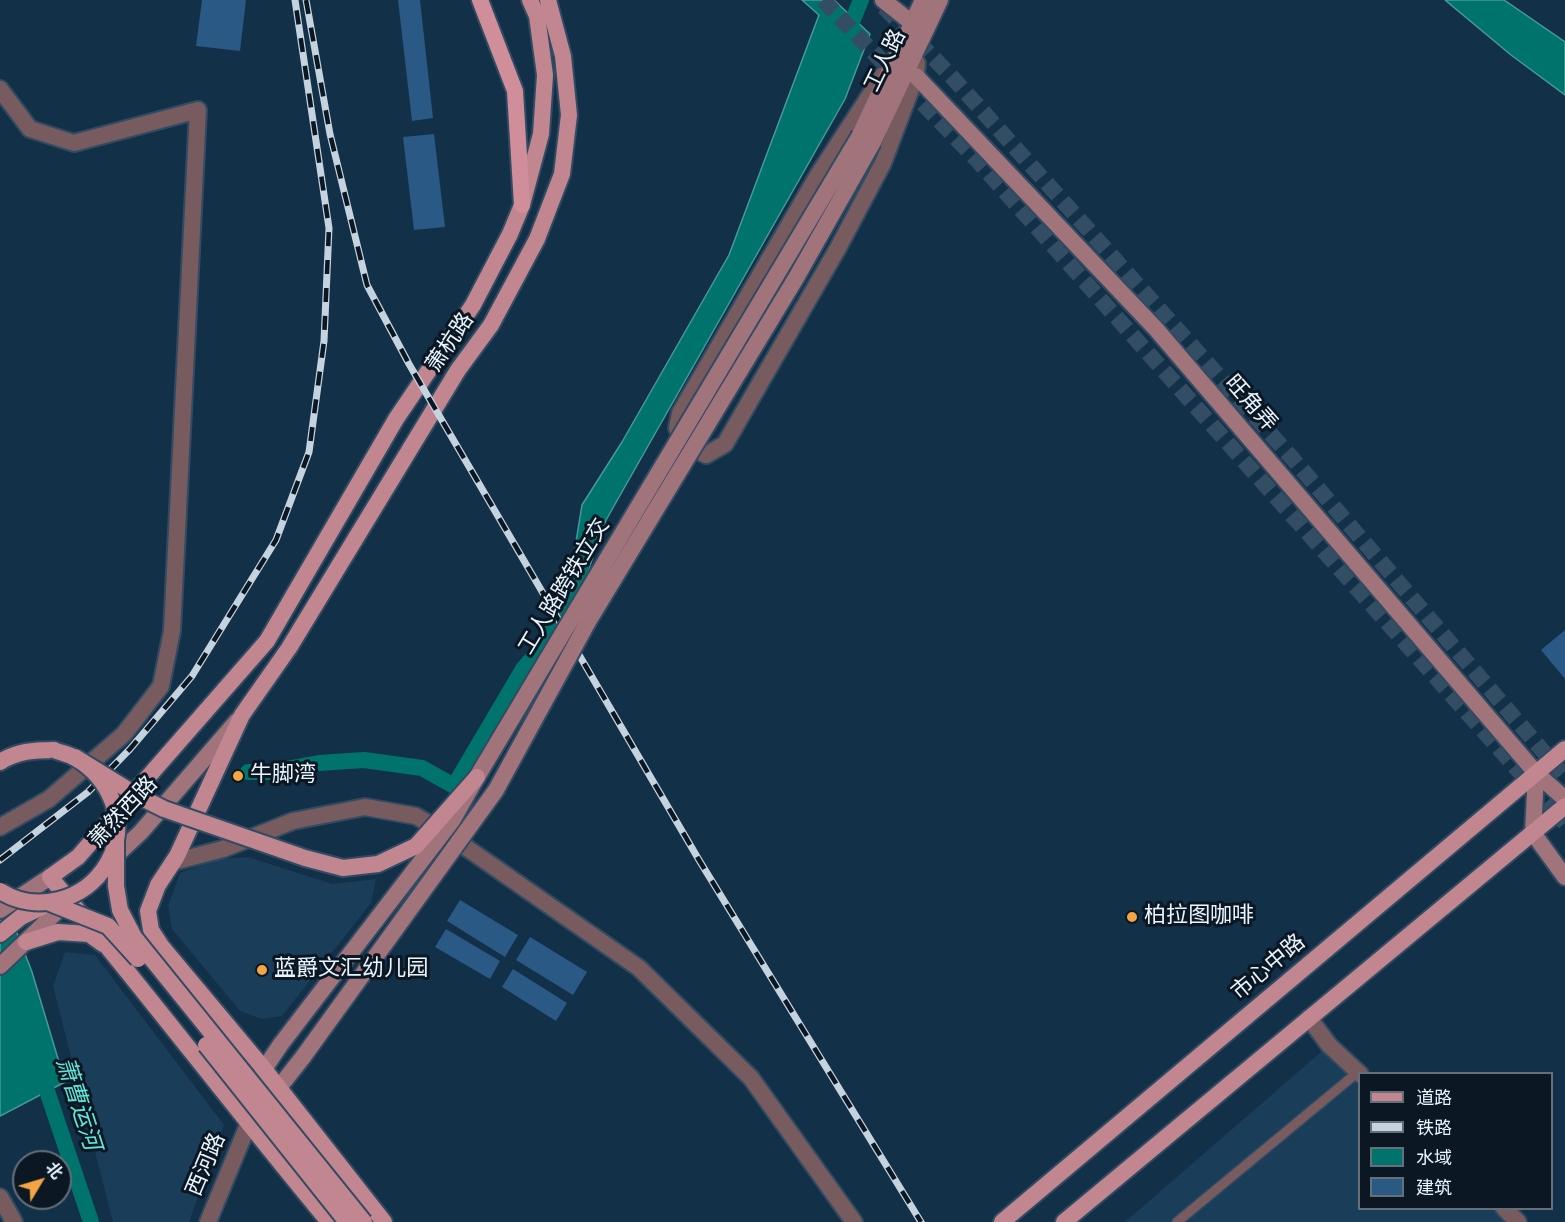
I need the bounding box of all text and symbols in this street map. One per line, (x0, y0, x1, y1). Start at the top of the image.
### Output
street label: 工人路 (860, 26, 912, 96)
street label: 萧杭路 (422, 308, 480, 378)
street label: 旺角弄 (1218, 370, 1282, 438)
street label: 工人路跨铁立交 (514, 514, 616, 660)
place label: 牛脚湾 (250, 763, 316, 789)
marker: 牛脚湾 (231, 769, 245, 783)
street label: 萧然西路 (84, 772, 164, 854)
place label: 柏拉图咖啡 (1144, 904, 1254, 930)
marker: 柏拉图咖啡 (1125, 910, 1139, 924)
street label: 市心中路 (1227, 930, 1311, 1006)
place label: 蓝爵文汇幼儿园 (274, 957, 428, 983)
marker: 蓝爵文汇幼儿园 (255, 963, 269, 977)
water label: 萧曹运河 (48, 1054, 106, 1154)
legend (1358, 1072, 1553, 1210)
text: 道路 (1416, 1084, 1452, 1111)
text: 铁路 (1416, 1114, 1452, 1141)
street label: 西河路 (182, 1129, 232, 1201)
text: 水域 (1416, 1144, 1452, 1171)
north arrow (12, 1150, 72, 1210)
text: 北 (40, 1156, 69, 1184)
text: 建筑 (1416, 1174, 1452, 1201)

